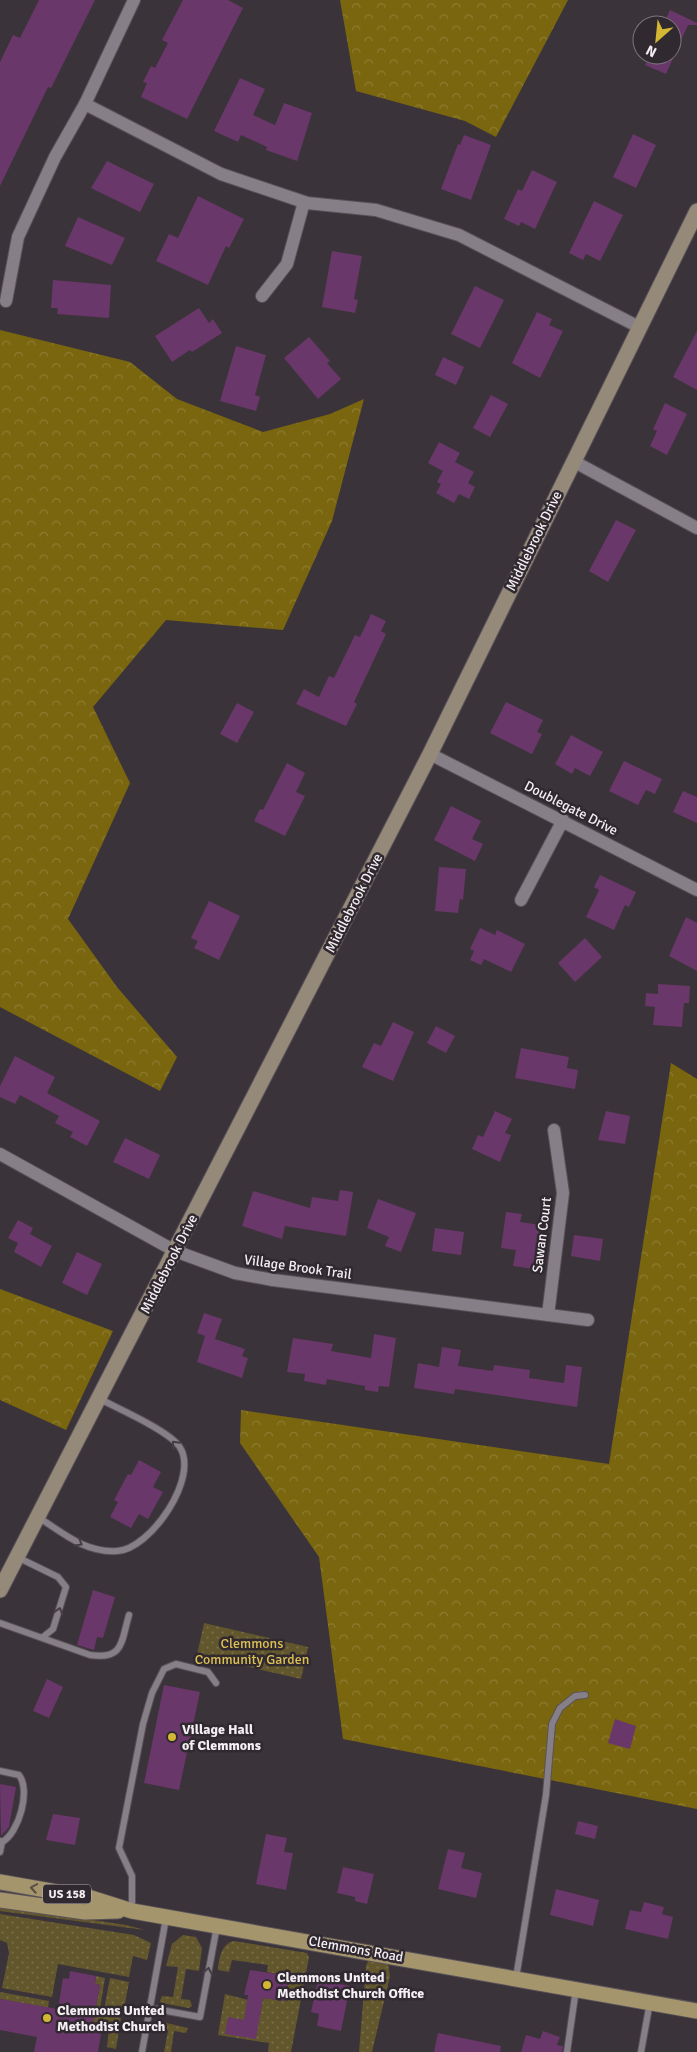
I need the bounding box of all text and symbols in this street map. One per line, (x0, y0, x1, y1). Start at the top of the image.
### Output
north arrow (632, 15, 682, 65)
text: N (643, 41, 660, 61)
street label: Middlebrook Drive (502, 488, 566, 594)
street label: Doublegate Drive (521, 777, 621, 839)
street label: Middlebrook Drive (322, 851, 386, 955)
street label: Sawan Court (529, 1196, 555, 1274)
street label: Middlebrook Drive (137, 1212, 201, 1316)
street label: Village Brook Trail (243, 1251, 353, 1283)
one-way arrow (172, 1441, 181, 1450)
one-way arrow (74, 1537, 83, 1547)
one-way arrow (53, 1608, 63, 1616)
park label: Clemmons Community Garden (195, 1635, 309, 1668)
place label: Village Hall of Clemmons (182, 1721, 261, 1754)
marker: Village Hall of Clemmons (166, 1731, 178, 1743)
one-way arrow (29, 1883, 38, 1893)
road number: US 158 (43, 1885, 91, 1904)
street label: Clemmons Road (307, 1932, 405, 1966)
one-way arrow (202, 1966, 213, 1975)
place label: Clemmons United Methodist Church Office (277, 1969, 424, 2002)
marker: Clemmons United Methodist Church Office (261, 1979, 273, 1991)
place label: Clemmons United Methodist Church (57, 2002, 166, 2035)
marker: Clemmons United Methodist Church (41, 2012, 53, 2024)

